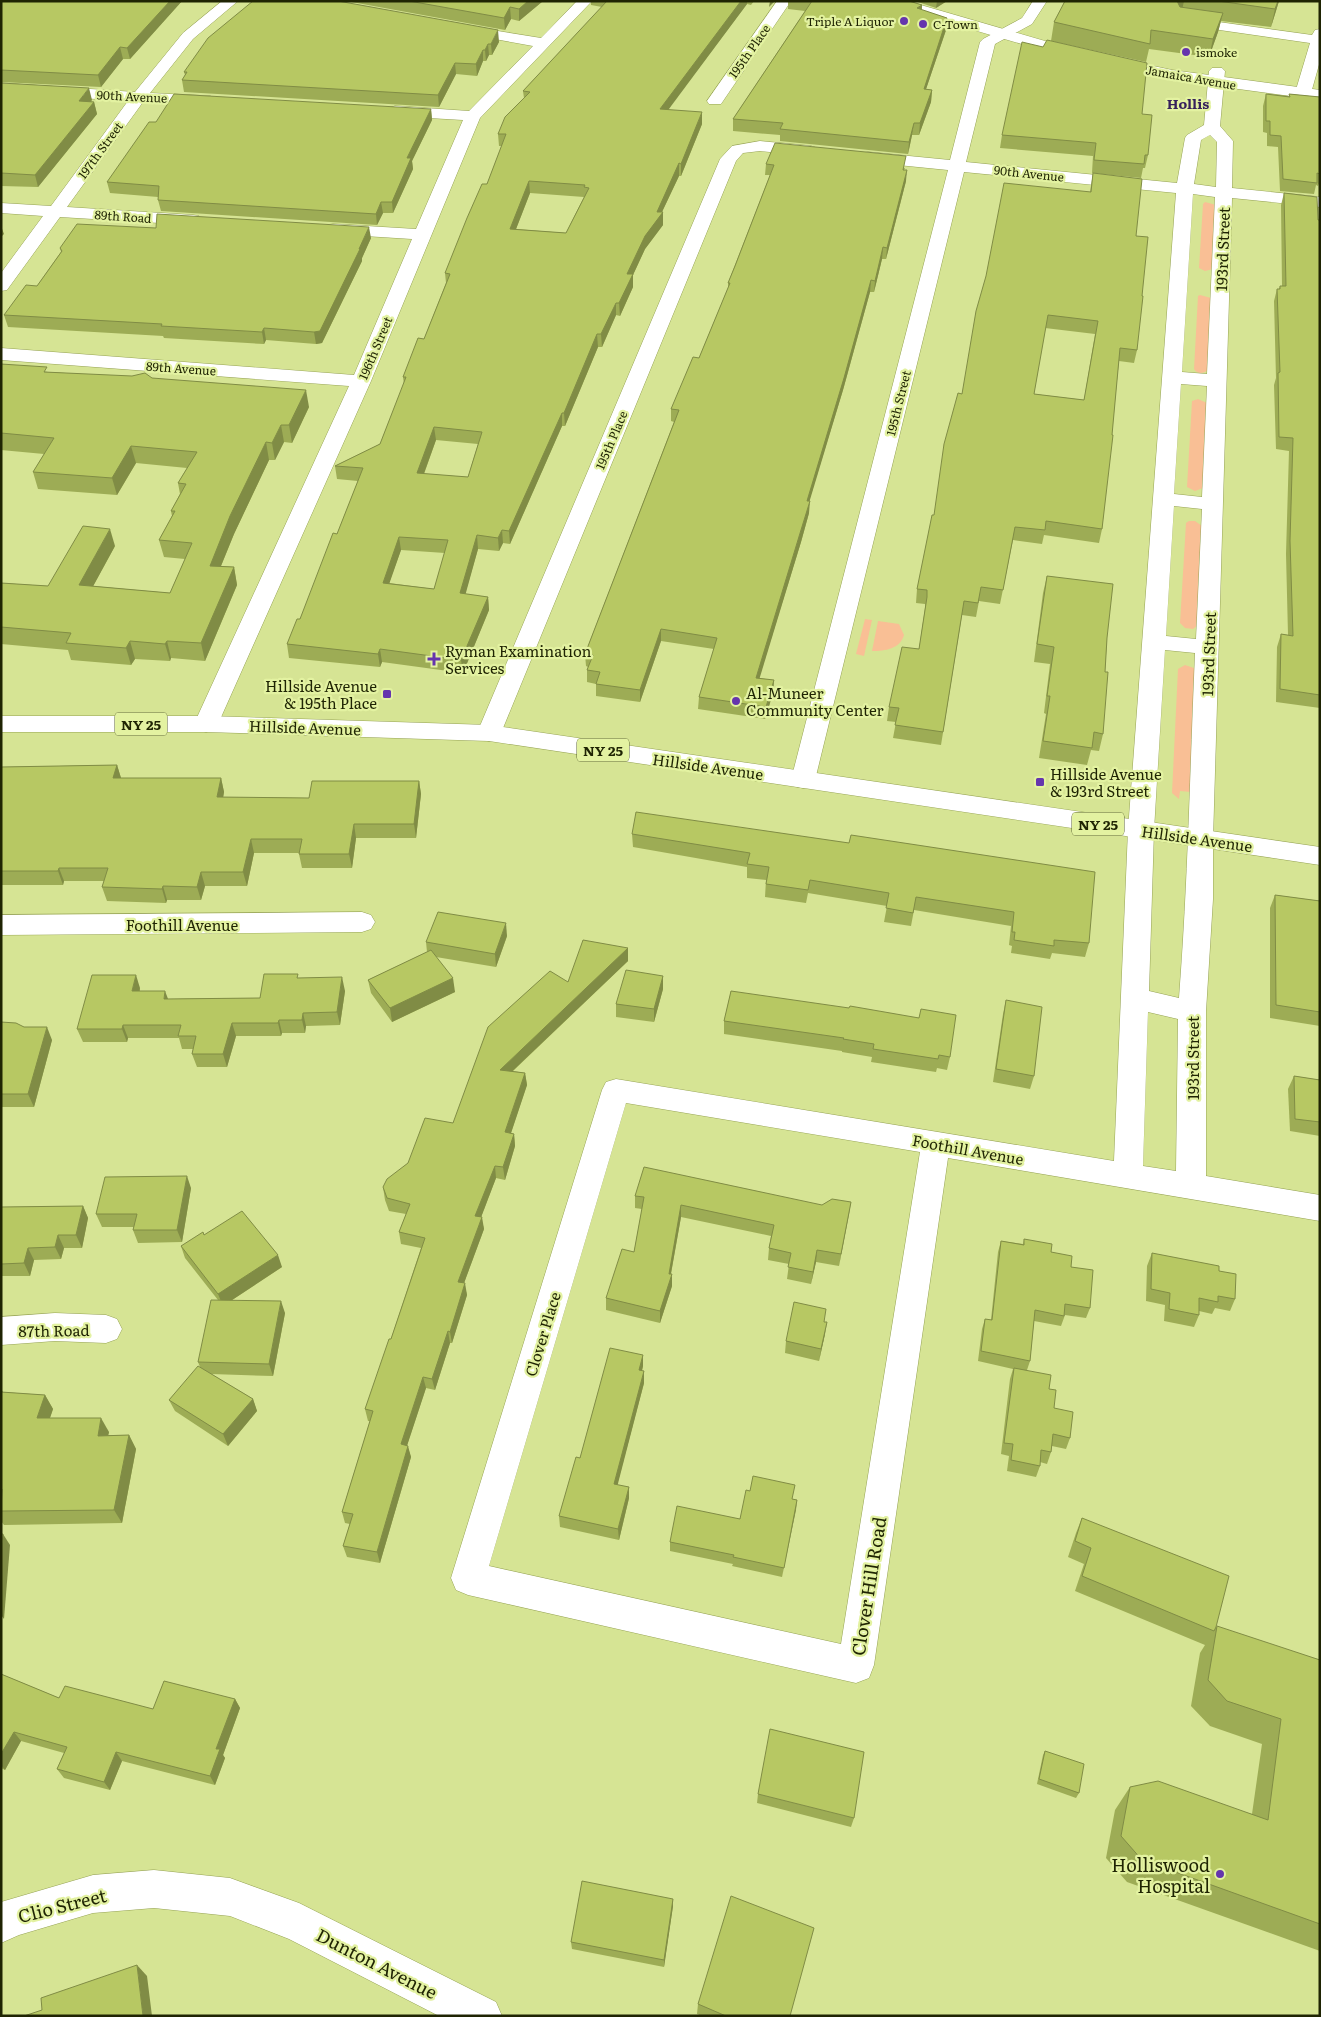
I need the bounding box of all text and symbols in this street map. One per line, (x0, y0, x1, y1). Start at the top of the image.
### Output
place label: Triple A Liquor (806, 12, 894, 30)
marker: Triple A Liquor (898, 15, 910, 27)
place label: C-Town (933, 15, 978, 33)
marker: C-Town (917, 18, 929, 30)
street label: 195th Place (724, 20, 774, 82)
place label: ismoke (1196, 43, 1237, 61)
marker: ismoke (1180, 46, 1192, 58)
street label: Jamaica Avenue (1144, 60, 1238, 94)
street label: 90th Avenue (96, 85, 168, 107)
district label: Hollis (1167, 93, 1209, 113)
street label: 197th Street (73, 118, 127, 182)
street label: 90th Avenue (993, 160, 1065, 186)
street label: 89th Road (94, 205, 153, 227)
street label: 193rd Street (1209, 207, 1235, 291)
street label: 196th Street (354, 313, 396, 382)
street label: 89th Avenue (145, 357, 217, 379)
street label: 195th Street (881, 368, 915, 438)
street label: 195th Place (591, 408, 631, 472)
street label: 193rd Street (1195, 612, 1221, 696)
place label: Ryman Examination Services (445, 639, 592, 679)
marker: Ryman Examination Services (427, 652, 441, 666)
place label: Hillside Avenue & 195th Place (265, 674, 377, 714)
place label: Al-Muneer Community Center (746, 681, 884, 721)
marker: Hillside Avenue & 195th Place (381, 688, 393, 700)
marker: Al-Muneer Community Center (730, 695, 742, 707)
road number: NY 25 (115, 712, 167, 736)
street label: Hillside Avenue (249, 714, 362, 740)
road number: NY 25 (577, 738, 629, 762)
street label: Hillside Avenue (651, 747, 765, 785)
place label: Hillside Avenue & 193rd Street (1050, 762, 1162, 802)
marker: Hillside Avenue & 193rd Street (1034, 776, 1046, 788)
road number: NY 25 (1072, 812, 1124, 836)
street label: Hillside Avenue (1140, 819, 1254, 857)
street label: Foothill Avenue (126, 913, 239, 936)
street label: 193rd Street (1181, 1016, 1204, 1100)
street label: Foothill Avenue (911, 1128, 1026, 1170)
street label: Clover Place (518, 1289, 566, 1379)
street label: 87th Road (18, 1318, 90, 1342)
street label: Clover Hill Road (844, 1515, 892, 1657)
place label: Holliswood Hospital (1111, 1851, 1210, 1899)
marker: Holliswood Hospital (1214, 1868, 1226, 1880)
street label: Clio Street (15, 1881, 110, 1929)
street label: Dunton Avenue (312, 1921, 442, 2005)

